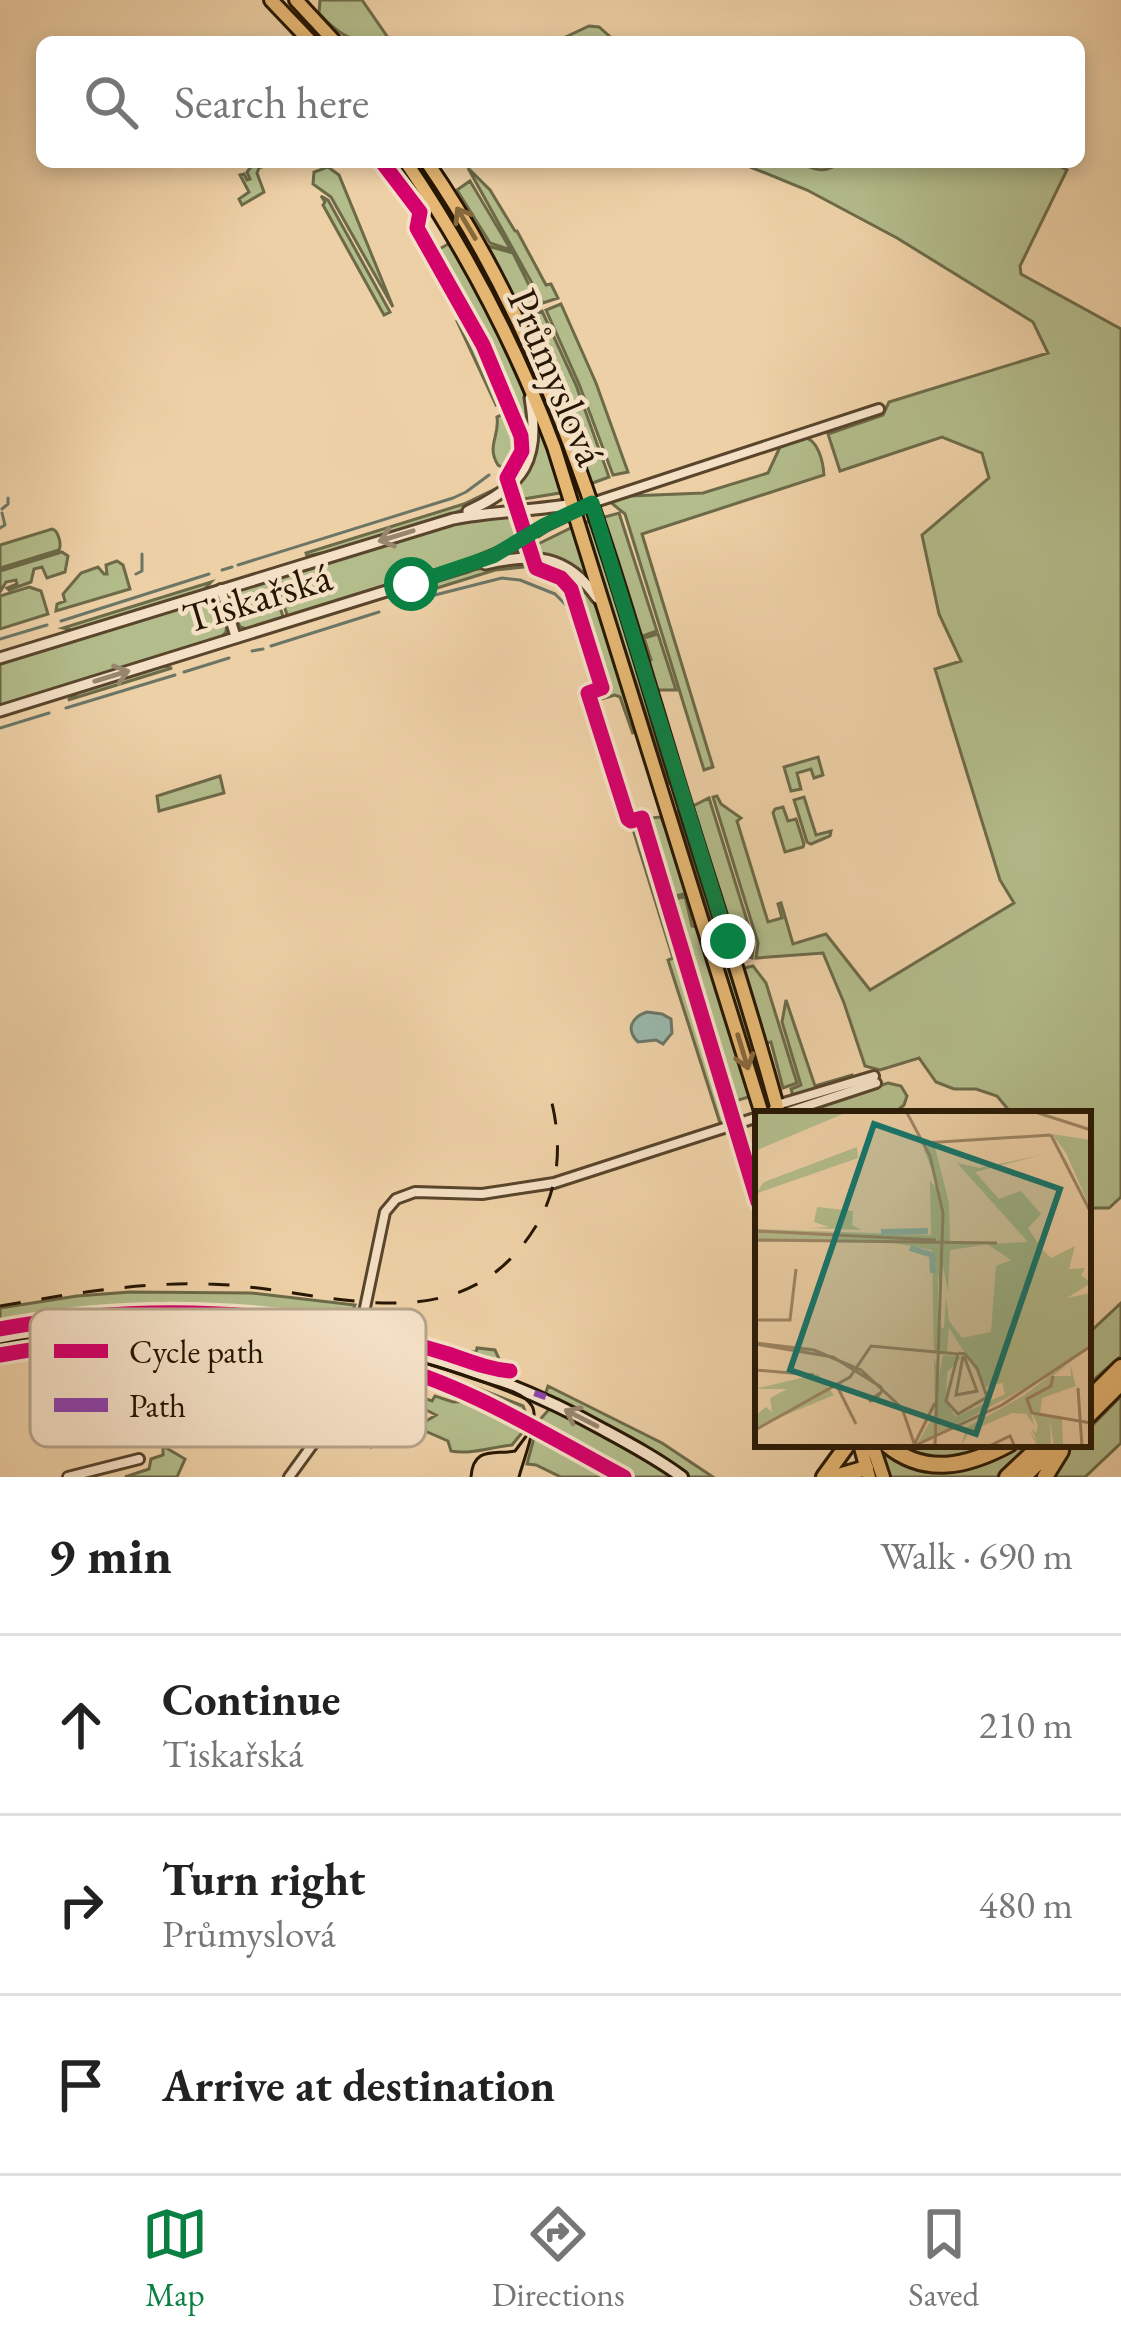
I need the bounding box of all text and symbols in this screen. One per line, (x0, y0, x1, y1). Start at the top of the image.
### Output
search box (36, 36, 1085, 168)
icon: search (78, 69, 144, 135)
text: Search here (174, 73, 369, 131)
one-way arrow (454, 207, 478, 241)
street label: Průmyslová (495, 280, 619, 474)
one-way arrow (378, 526, 416, 548)
street label: Tiskařská (176, 548, 338, 646)
route start (384, 557, 438, 611)
one-way arrow (92, 664, 130, 686)
route end (701, 914, 755, 968)
one-way arrow (733, 1032, 755, 1070)
inset map (755, 1111, 1091, 1447)
legend (30, 1309, 426, 1447)
text: Cycle path (129, 1330, 264, 1373)
text: Path (129, 1384, 186, 1427)
one-way arrow (564, 1406, 599, 1429)
text: 9 min (48, 1522, 172, 1588)
text: Walk · 690 m (880, 1530, 1073, 1581)
text: Continue (162, 1670, 340, 1728)
icon: ahead (48, 1692, 114, 1758)
text: 210 m (979, 1699, 1073, 1750)
text: Tiskařská (162, 1728, 304, 1779)
text: Turn right (162, 1850, 365, 1908)
icon: right (48, 1872, 114, 1938)
text: 480 m (979, 1879, 1073, 1930)
text: Průmyslová (162, 1908, 336, 1959)
icon: arrive (48, 2052, 114, 2118)
text: Arrive at destination (162, 2056, 555, 2114)
tab: Map (142, 2201, 208, 2316)
tab: Directions (492, 2201, 625, 2316)
tab: Saved (908, 2201, 979, 2316)

